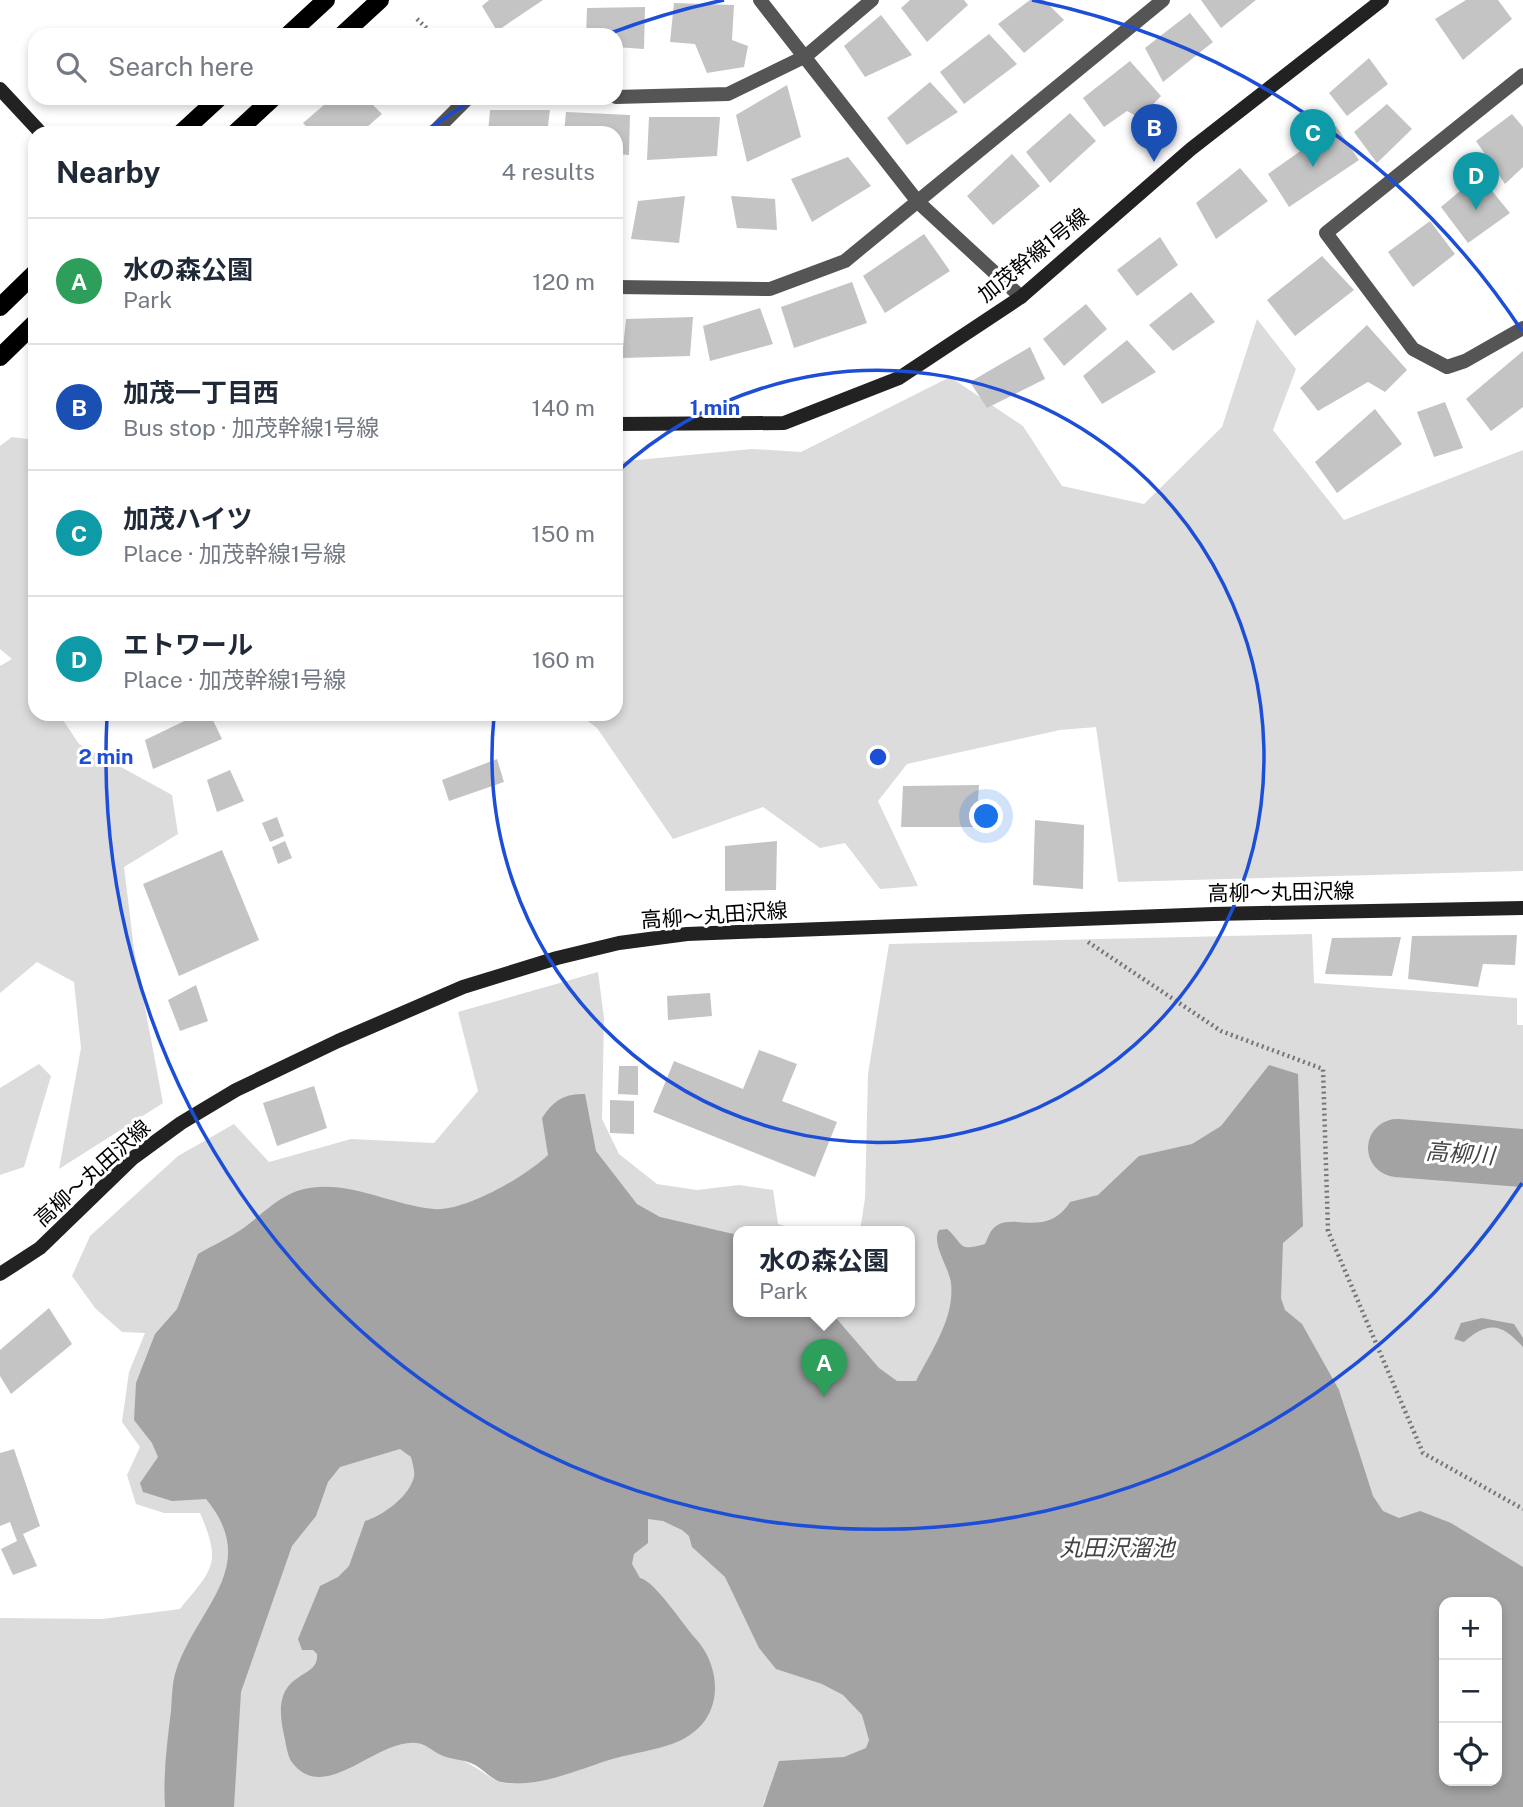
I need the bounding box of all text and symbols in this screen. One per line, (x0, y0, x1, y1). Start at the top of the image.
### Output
search box (28, 28, 623, 105)
icon: search (52, 48, 90, 86)
text: Search here (108, 51, 254, 82)
pin: B (1131, 104, 1177, 162)
pin: C (1290, 109, 1336, 167)
pin: D (1453, 152, 1499, 210)
text: Nearby (56, 154, 160, 190)
text: 4 results (501, 158, 595, 185)
street label: 加茂幹線1号線 (973, 203, 1093, 307)
text: 水の森公園 (123, 254, 253, 285)
text: A (71, 268, 87, 295)
text: 120 m (532, 268, 595, 295)
text: Park (123, 286, 172, 313)
text: 加茂一丁目西 (123, 377, 279, 408)
text: B (71, 394, 87, 421)
text: 140 m (532, 394, 595, 421)
text: 1 min (690, 395, 740, 420)
text: Bus stop · 加茂幹線1号線 (123, 414, 379, 441)
text: 加茂ハイツ (123, 503, 252, 534)
text: C (71, 520, 87, 547)
text: 150 m (531, 520, 595, 547)
text: Place · 加茂幹線1号線 (123, 540, 346, 567)
text: エトワール (123, 629, 253, 660)
text: D (71, 646, 87, 673)
text: 160 m (532, 646, 595, 673)
text: Place · 加茂幹線1号線 (123, 666, 346, 693)
text: 2 min (78, 744, 134, 769)
centre of rings (866, 745, 890, 769)
your location (969, 799, 1003, 833)
street label: 高柳～丸田沢線 (1207, 878, 1355, 906)
street label: 高柳～丸田沢線 (640, 897, 788, 933)
street label: 高柳～丸田沢線 (29, 1115, 155, 1231)
water label: 高柳川 (1425, 1137, 1498, 1169)
popup (733, 1226, 915, 1317)
text: 水の森公園 (759, 1245, 889, 1276)
text: Park (759, 1277, 808, 1304)
pin: A (801, 1339, 847, 1397)
water label: 丸田沢溜池 (1060, 1534, 1177, 1561)
map controls (1439, 1597, 1502, 1786)
button: + (1439, 1597, 1502, 1660)
button: − (1439, 1660, 1502, 1723)
button: locate (1439, 1723, 1502, 1786)

